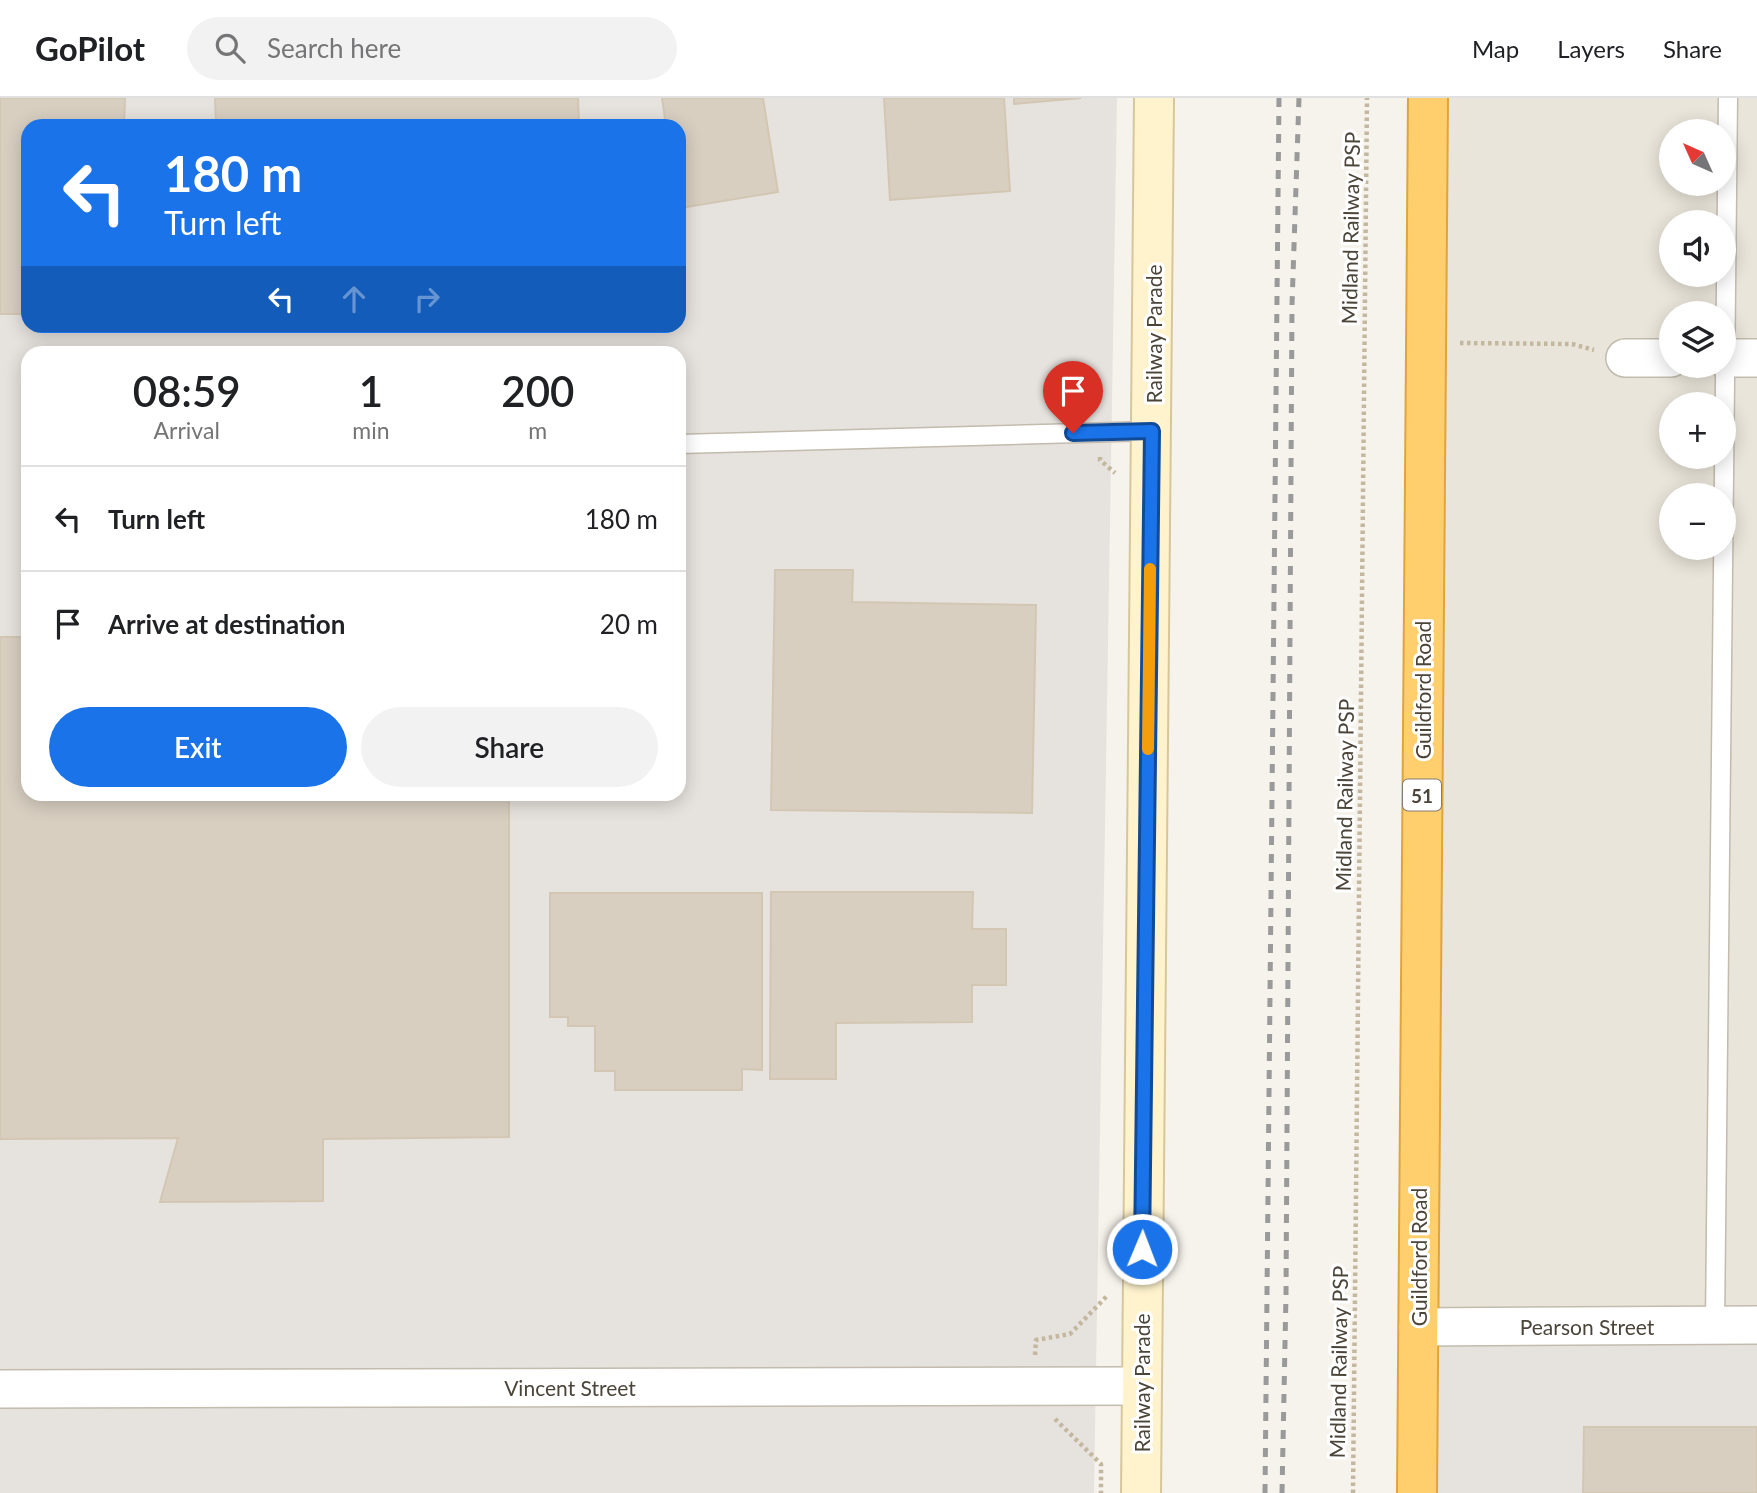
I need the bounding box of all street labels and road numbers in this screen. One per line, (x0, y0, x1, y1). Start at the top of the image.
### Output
street label: Midland Railway PSP (1336, 131, 1364, 325)
street label: Railway Parade (1141, 264, 1166, 404)
street label: Guildford Road (1410, 621, 1435, 759)
street label: Midland Railway PSP (1330, 698, 1358, 892)
road number: 51 (1403, 780, 1441, 810)
street label: Guildford Road (1406, 1188, 1431, 1326)
street label: Midland Railway PSP (1324, 1265, 1352, 1459)
street label: Railway Parade (1129, 1313, 1154, 1453)
street label: Pearson Street (1520, 1314, 1655, 1339)
street label: Vincent Street (504, 1375, 636, 1400)

